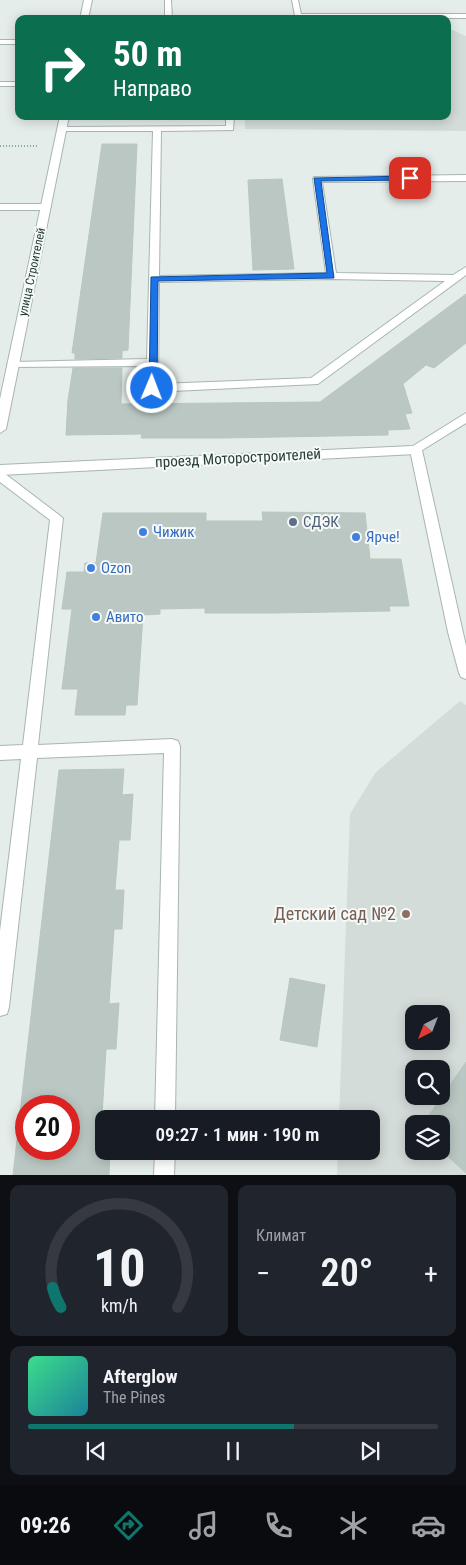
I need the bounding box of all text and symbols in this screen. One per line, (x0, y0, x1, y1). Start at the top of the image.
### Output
text: 50 m (113, 34, 182, 75)
icon: right (30, 35, 95, 100)
text: Направо (113, 76, 192, 101)
pin (389, 157, 431, 199)
icon: arrive (396, 164, 424, 192)
street label: улица Строителей (16, 227, 48, 317)
position arrow (125, 361, 177, 413)
street label: проезд Моторостроителей (155, 445, 321, 471)
place label: СДЭК (303, 513, 339, 531)
marker: СДЭК (287, 516, 299, 528)
place label: Чижик (153, 523, 194, 541)
marker: Чижик (137, 526, 149, 538)
place label: Ярче! (366, 528, 400, 546)
marker: Ярче! (350, 531, 362, 543)
place label: Ozon (101, 559, 131, 577)
marker: Ozon (85, 562, 97, 574)
place label: Авито (106, 608, 143, 626)
marker: Авито (90, 611, 102, 623)
place label: Детский сад №2 (274, 903, 396, 924)
marker: Детский сад №2 (400, 908, 412, 920)
north arrow (405, 1005, 450, 1050)
map controls (405, 1005, 450, 1160)
button: search (405, 1060, 450, 1105)
speed limit sign: 20 (15, 1095, 80, 1160)
button: layers (405, 1115, 450, 1160)
text: 09:27 · 1 мин · 190 m (156, 1123, 319, 1146)
text: Климат (256, 1226, 306, 1245)
text: 10 (93, 1238, 145, 1299)
text: 20° (321, 1251, 373, 1295)
text: − (256, 1257, 270, 1290)
text: + (424, 1257, 438, 1290)
text: km/h (101, 1295, 137, 1316)
text: Afterglow (103, 1365, 177, 1388)
text: The Pines (103, 1388, 165, 1407)
icon: previous (82, 1437, 110, 1465)
icon: pause (219, 1437, 247, 1465)
icon: next (356, 1437, 384, 1465)
icon: directions (111, 1508, 146, 1543)
icon: music (186, 1508, 221, 1543)
icon: phone (261, 1508, 296, 1543)
icon: climate (336, 1508, 371, 1543)
icon: car (411, 1508, 446, 1543)
text: 09:26 (20, 1513, 71, 1538)

